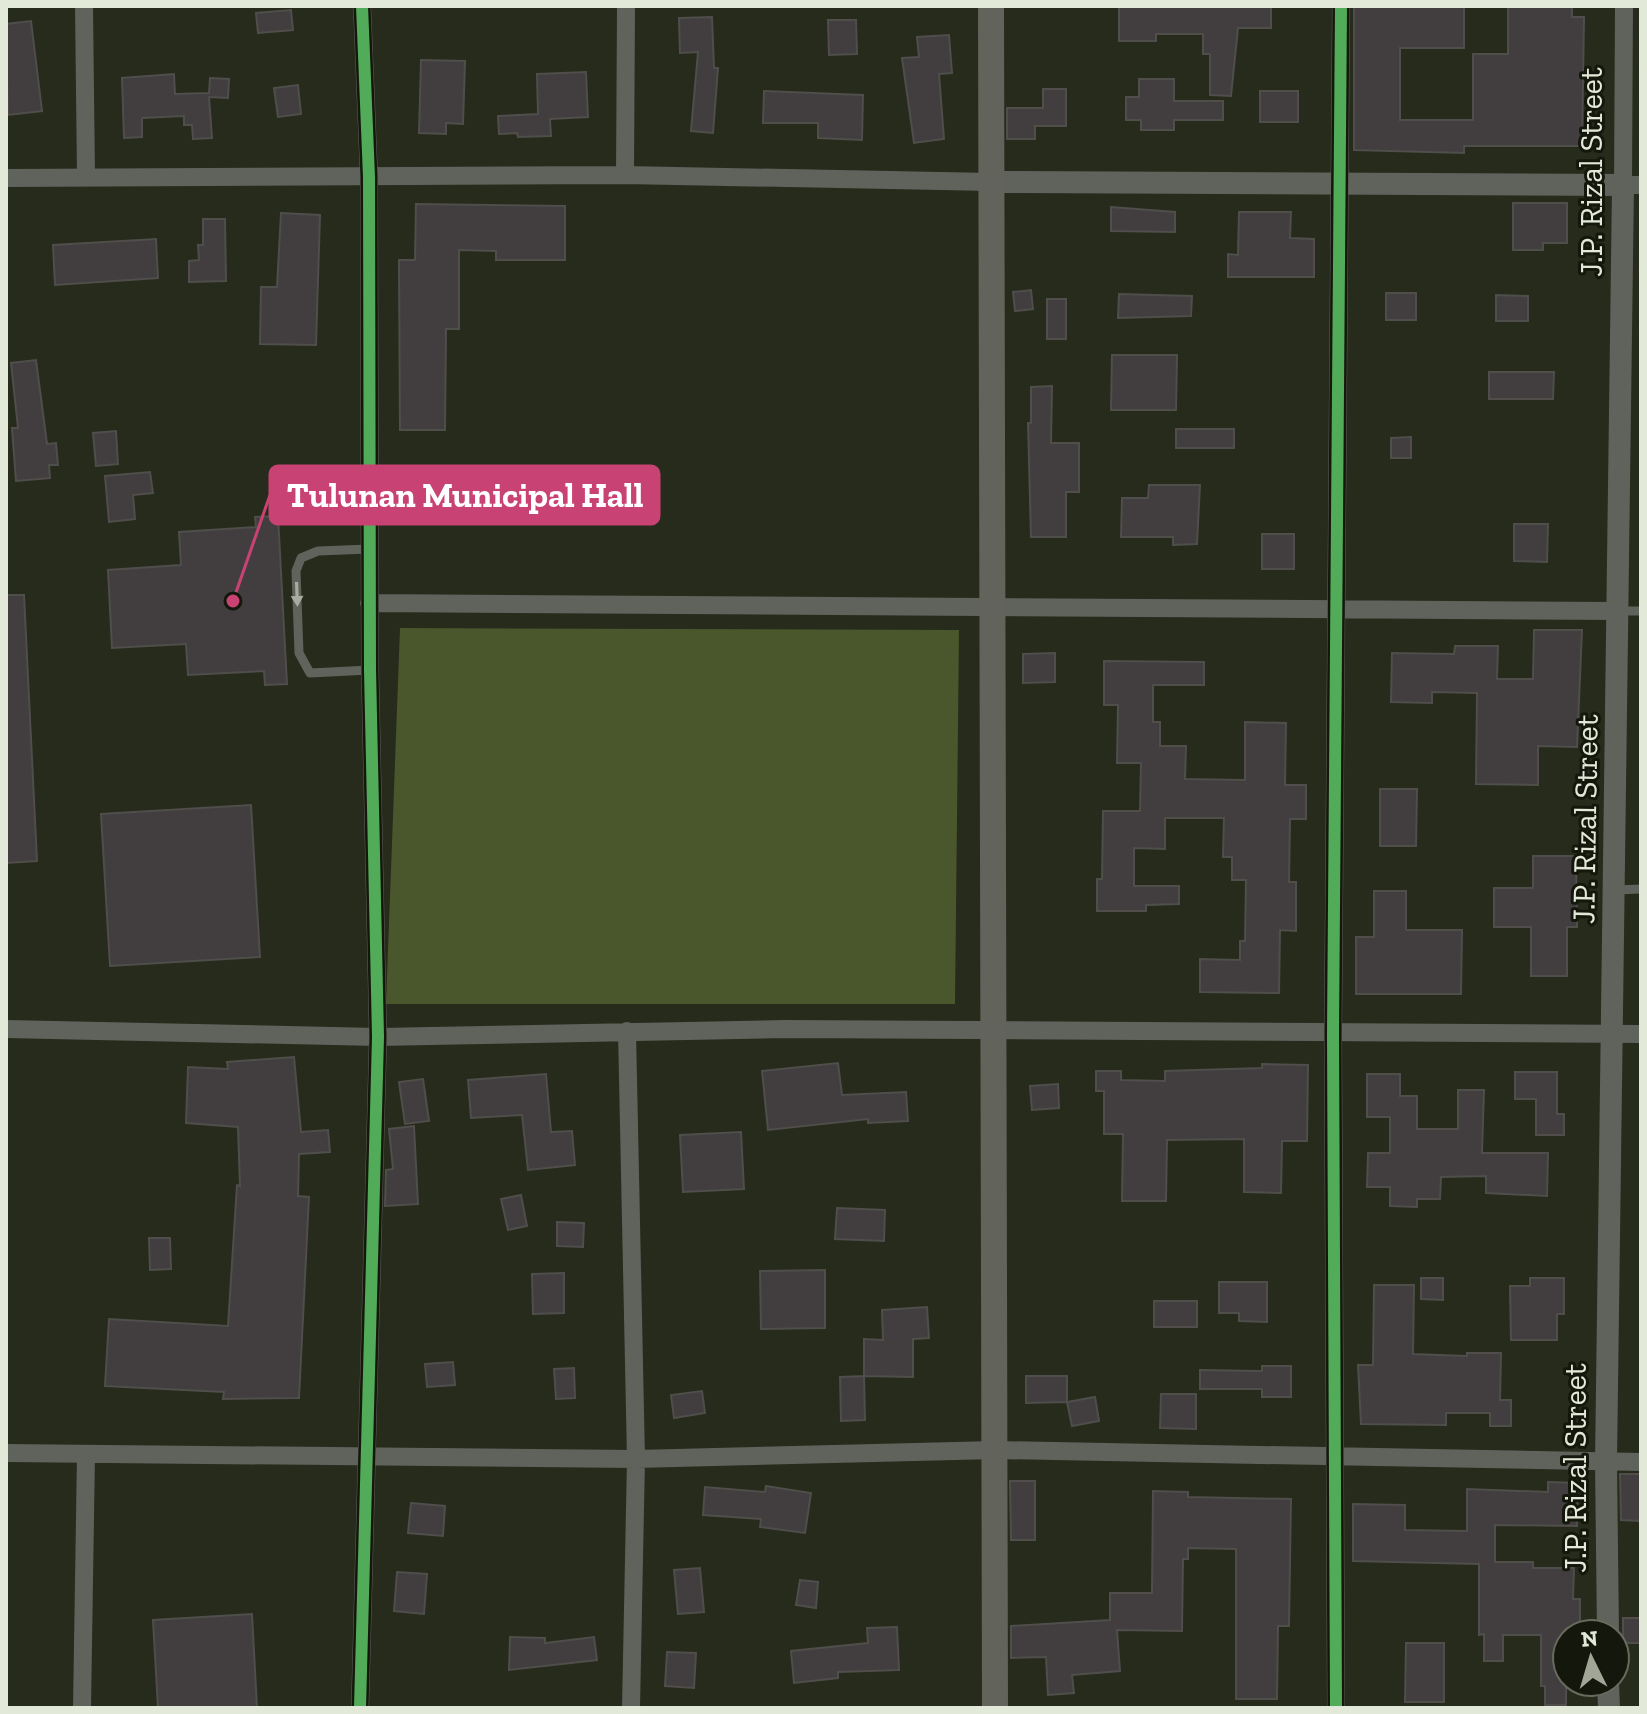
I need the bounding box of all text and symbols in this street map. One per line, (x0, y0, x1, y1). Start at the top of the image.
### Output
street label: J.P. Rizal Street (1572, 67, 1610, 277)
callout: Tulunan Municipal Hall (270, 466, 659, 524)
text: Tulunan Municipal Hall (287, 475, 644, 516)
one-way arrow (290, 582, 303, 607)
street label: J.P. Rizal Street (1564, 714, 1606, 924)
street label: J.P. Rizal Street (1556, 1363, 1594, 1573)
north arrow (1551, 1618, 1631, 1698)
text: N (1580, 1624, 1599, 1653)

